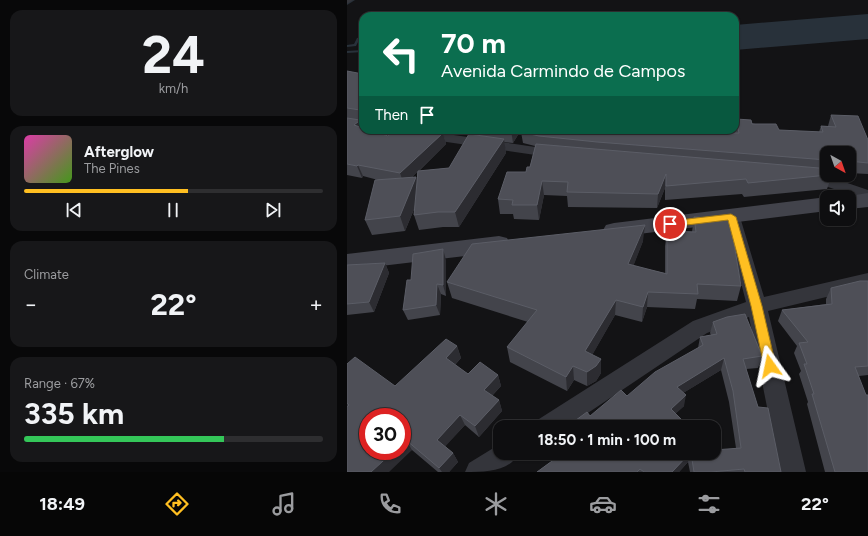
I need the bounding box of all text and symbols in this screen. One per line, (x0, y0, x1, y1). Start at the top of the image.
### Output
text: 24 (142, 24, 205, 86)
text: 70 m (441, 26, 506, 60)
icon: left (375, 28, 427, 80)
text: Avenida Carmindo de Campos (441, 60, 685, 82)
text: km/h (159, 81, 188, 96)
icon: arrive (416, 104, 438, 126)
text: Then (375, 106, 408, 124)
text: Afterglow (84, 143, 154, 161)
north arrow (820, 146, 856, 182)
map controls (820, 146, 856, 226)
text: The Pines (84, 161, 140, 176)
button: sound (820, 190, 856, 226)
icon: previous (63, 199, 85, 221)
icon: pause (162, 199, 184, 221)
icon: next (262, 199, 284, 221)
pin (653, 207, 687, 241)
icon: arrive (659, 213, 681, 235)
text: Climate (24, 267, 69, 282)
text: 22° (150, 286, 197, 323)
text: − (24, 291, 38, 318)
text: + (309, 291, 323, 318)
position arrow (749, 345, 791, 387)
text: Range · 67% (24, 376, 95, 391)
text: 335 km (24, 395, 124, 432)
speed limit sign: 30 (359, 408, 411, 460)
text: 18:50 · 1 min · 100 m (538, 431, 676, 449)
icon: directions (163, 490, 191, 518)
icon: music (270, 490, 298, 518)
icon: phone (376, 490, 404, 518)
icon: climate (482, 490, 510, 518)
icon: car (589, 490, 617, 518)
icon: filters (695, 490, 723, 518)
text: 18:49 (39, 493, 85, 515)
text: 22° (801, 493, 829, 515)

